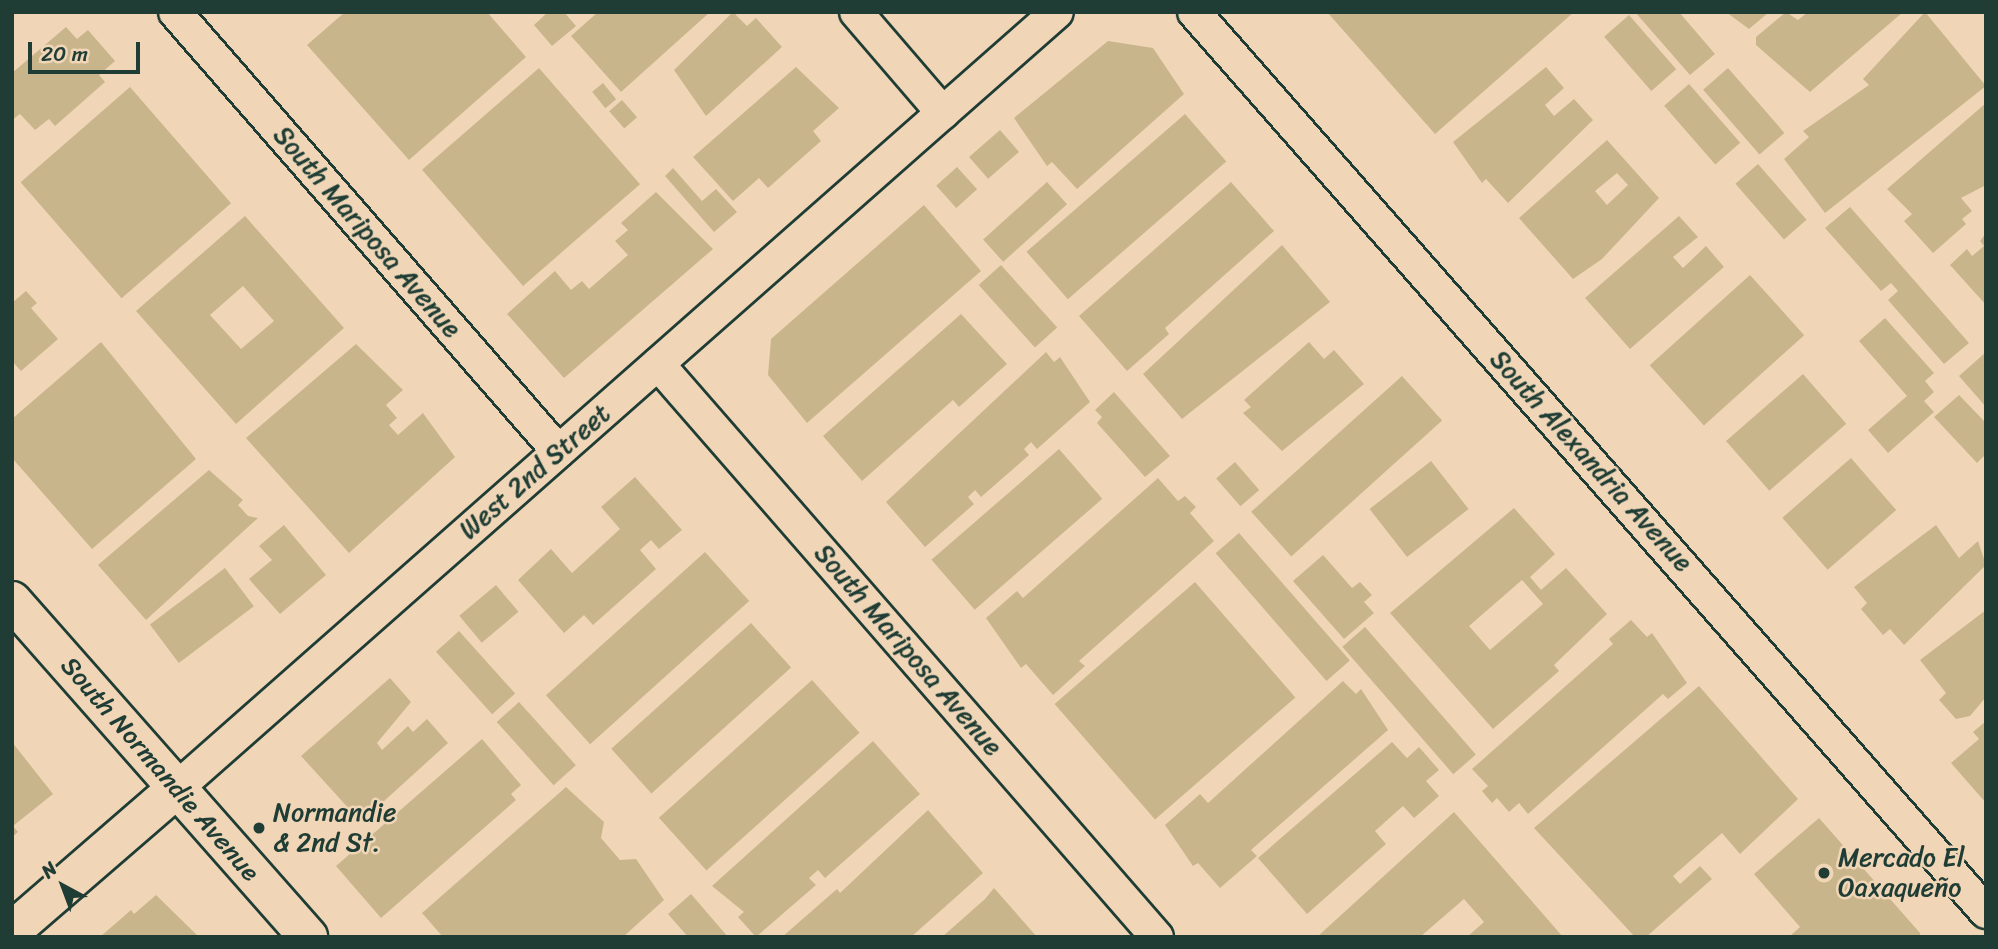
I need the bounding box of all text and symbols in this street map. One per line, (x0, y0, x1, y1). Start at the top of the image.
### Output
scale bar (32, 28, 144, 72)
text: 20 m (41, 35, 88, 73)
street label: South Mariposa Avenue (268, 121, 466, 343)
street label: South Alexandria Avenue (1483, 344, 1699, 578)
street label: West 2nd Street (454, 398, 616, 546)
street label: South Mariposa Avenue (809, 539, 1007, 761)
street label: South Normandie Avenue (54, 650, 266, 888)
place label: Normandie & 2nd St. (273, 797, 396, 858)
marker: Normandie & 2nd St. (251, 820, 267, 836)
place label: Mercado El Oaxaqueño (1838, 842, 1964, 903)
north arrow (28, 851, 98, 921)
text: N (33, 853, 65, 887)
marker: Mercado El Oaxaqueño (1816, 865, 1832, 881)

